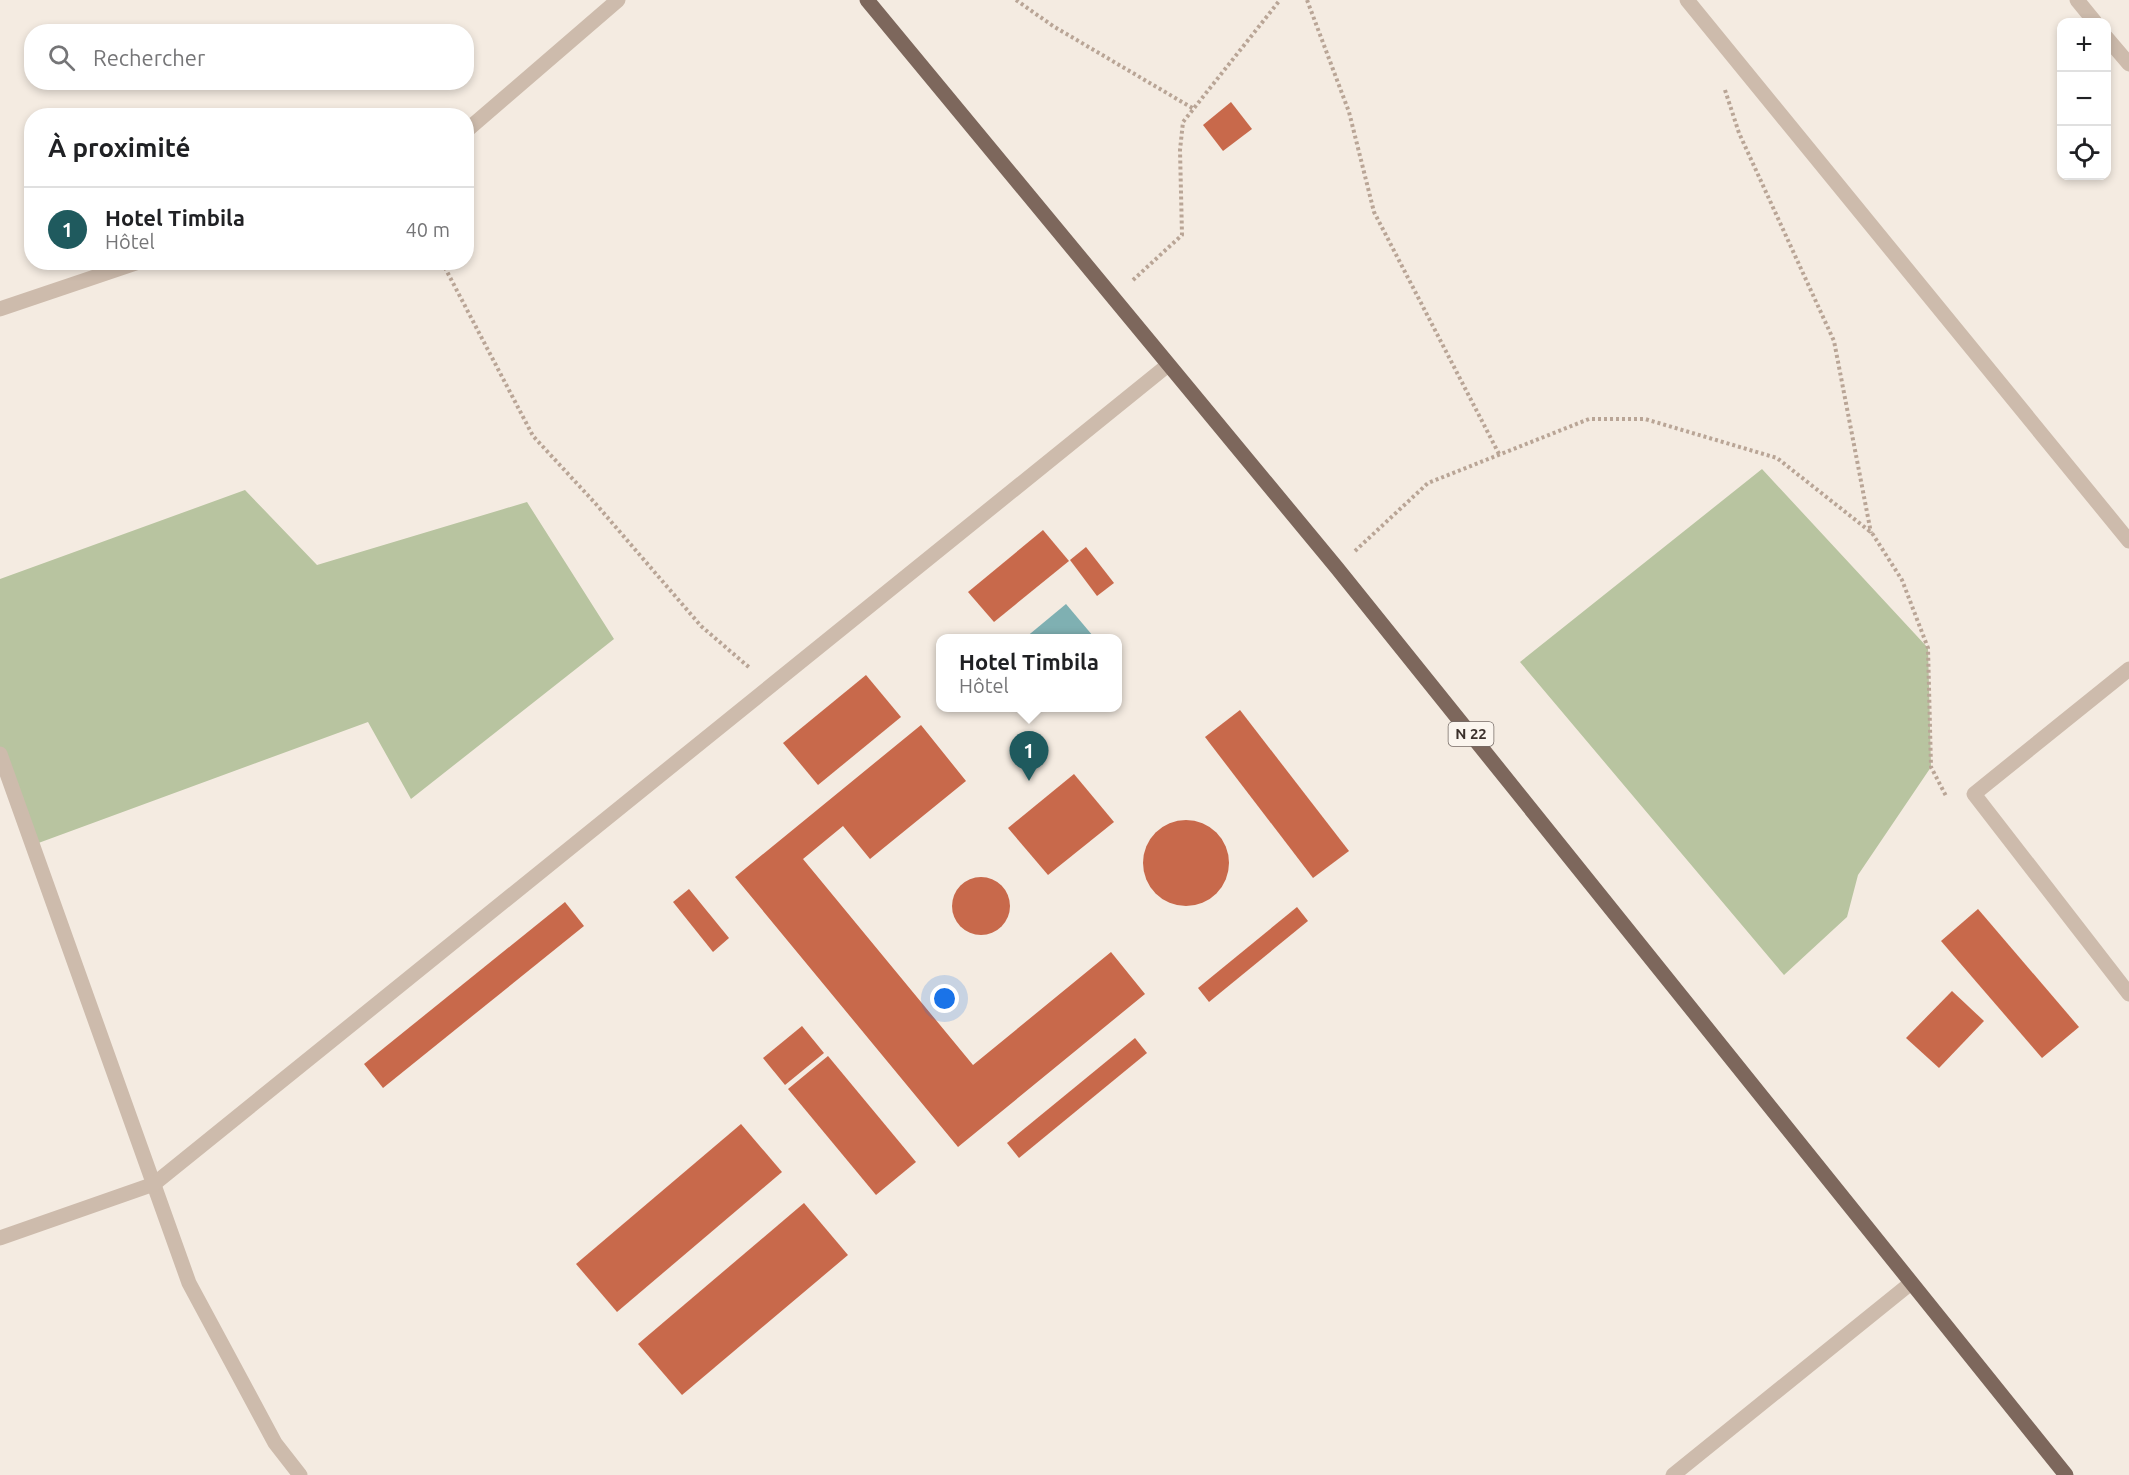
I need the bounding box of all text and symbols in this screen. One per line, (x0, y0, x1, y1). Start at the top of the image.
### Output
map controls (2057, 18, 2111, 180)
button: + (2057, 18, 2111, 72)
search box (24, 24, 474, 90)
icon: search (45, 41, 78, 74)
text: Rechercher (93, 45, 205, 70)
button: − (2057, 72, 2111, 126)
button: locate (2057, 126, 2111, 180)
text: À proximité (48, 133, 190, 162)
text: Hotel Timbila (105, 205, 245, 230)
text: 1 (62, 218, 73, 241)
text: 40 m (406, 218, 450, 241)
text: Hôtel (105, 230, 155, 253)
popup (936, 634, 1122, 712)
text: Hotel Timbila (959, 649, 1099, 674)
text: Hôtel (959, 674, 1009, 697)
road number: N 22 (1448, 722, 1494, 746)
pin: 1 (1010, 732, 1048, 781)
your location (930, 984, 959, 1013)

